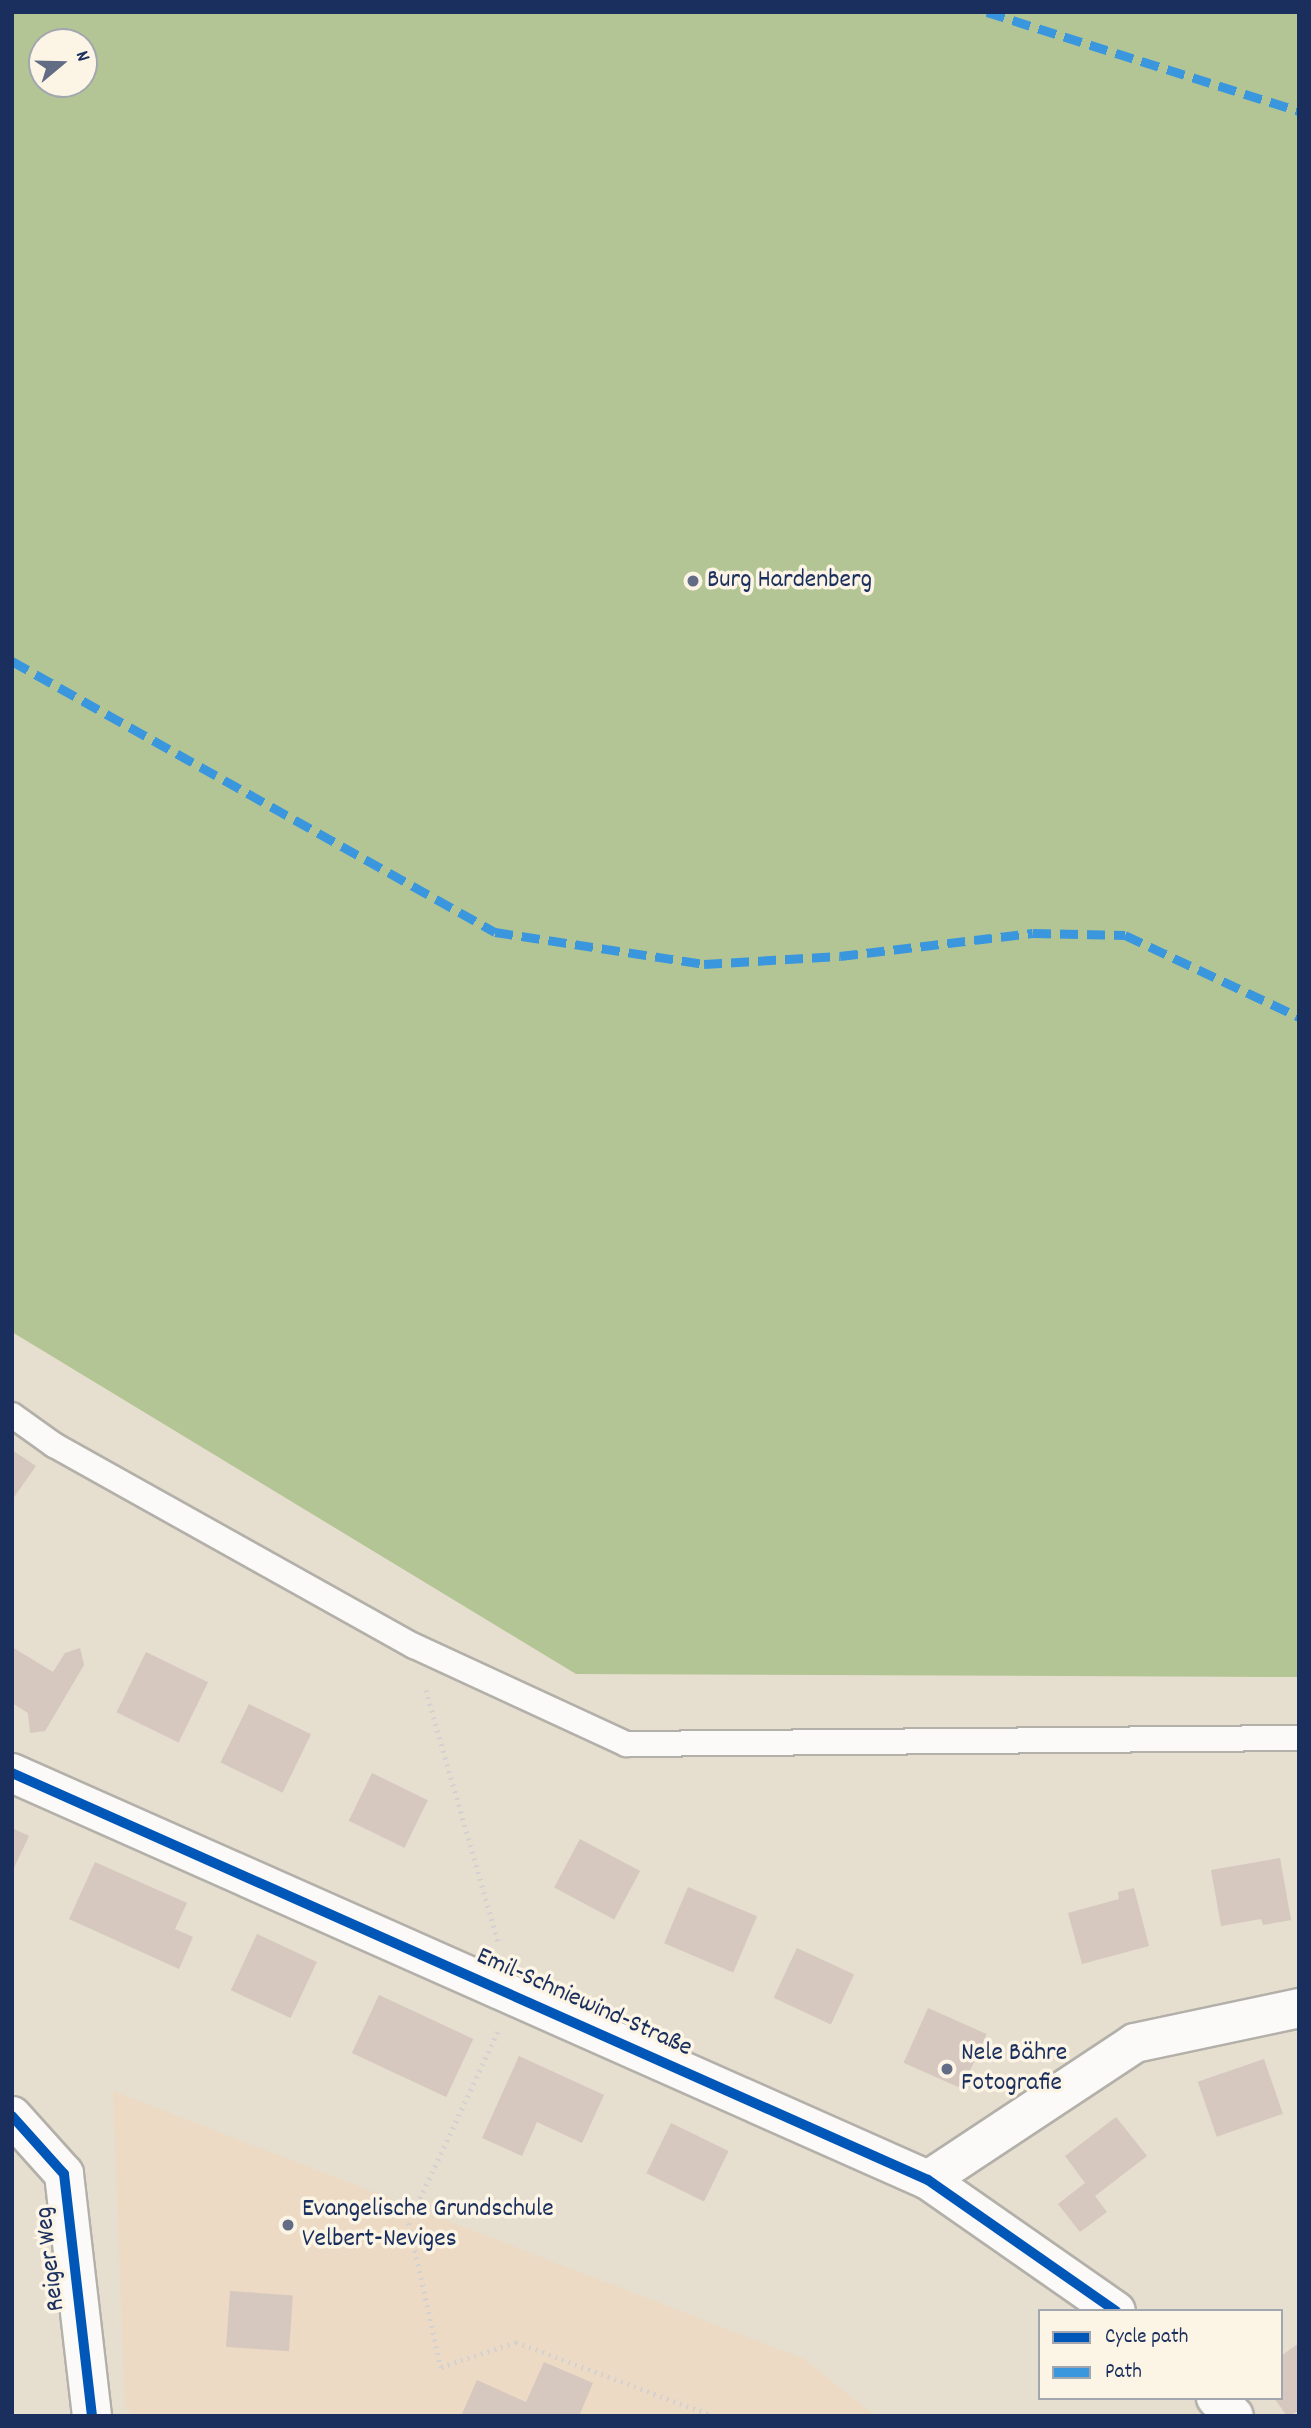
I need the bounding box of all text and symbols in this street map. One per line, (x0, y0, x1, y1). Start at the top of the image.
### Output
north arrow (28, 28, 98, 98)
text: N (67, 48, 96, 65)
place label: Burg Hardenberg (707, 565, 872, 597)
marker: Burg Hardenberg (685, 573, 701, 589)
street label: Emil-Schniewind-Straße (471, 1941, 697, 2065)
place label: Nele Bähre Fotografie (961, 2038, 1067, 2100)
marker: Nele Bähre Fotografie (939, 2061, 955, 2077)
place label: Evangelische Grundschule Velbert-Neviges (302, 2194, 554, 2256)
street label: Reiger Weg (29, 2205, 73, 2313)
marker: Evangelische Grundschule Velbert-Neviges (280, 2217, 296, 2233)
legend (1038, 2309, 1283, 2400)
text: Cycle path (1105, 2323, 1188, 2353)
text: Path (1105, 2358, 1142, 2388)

